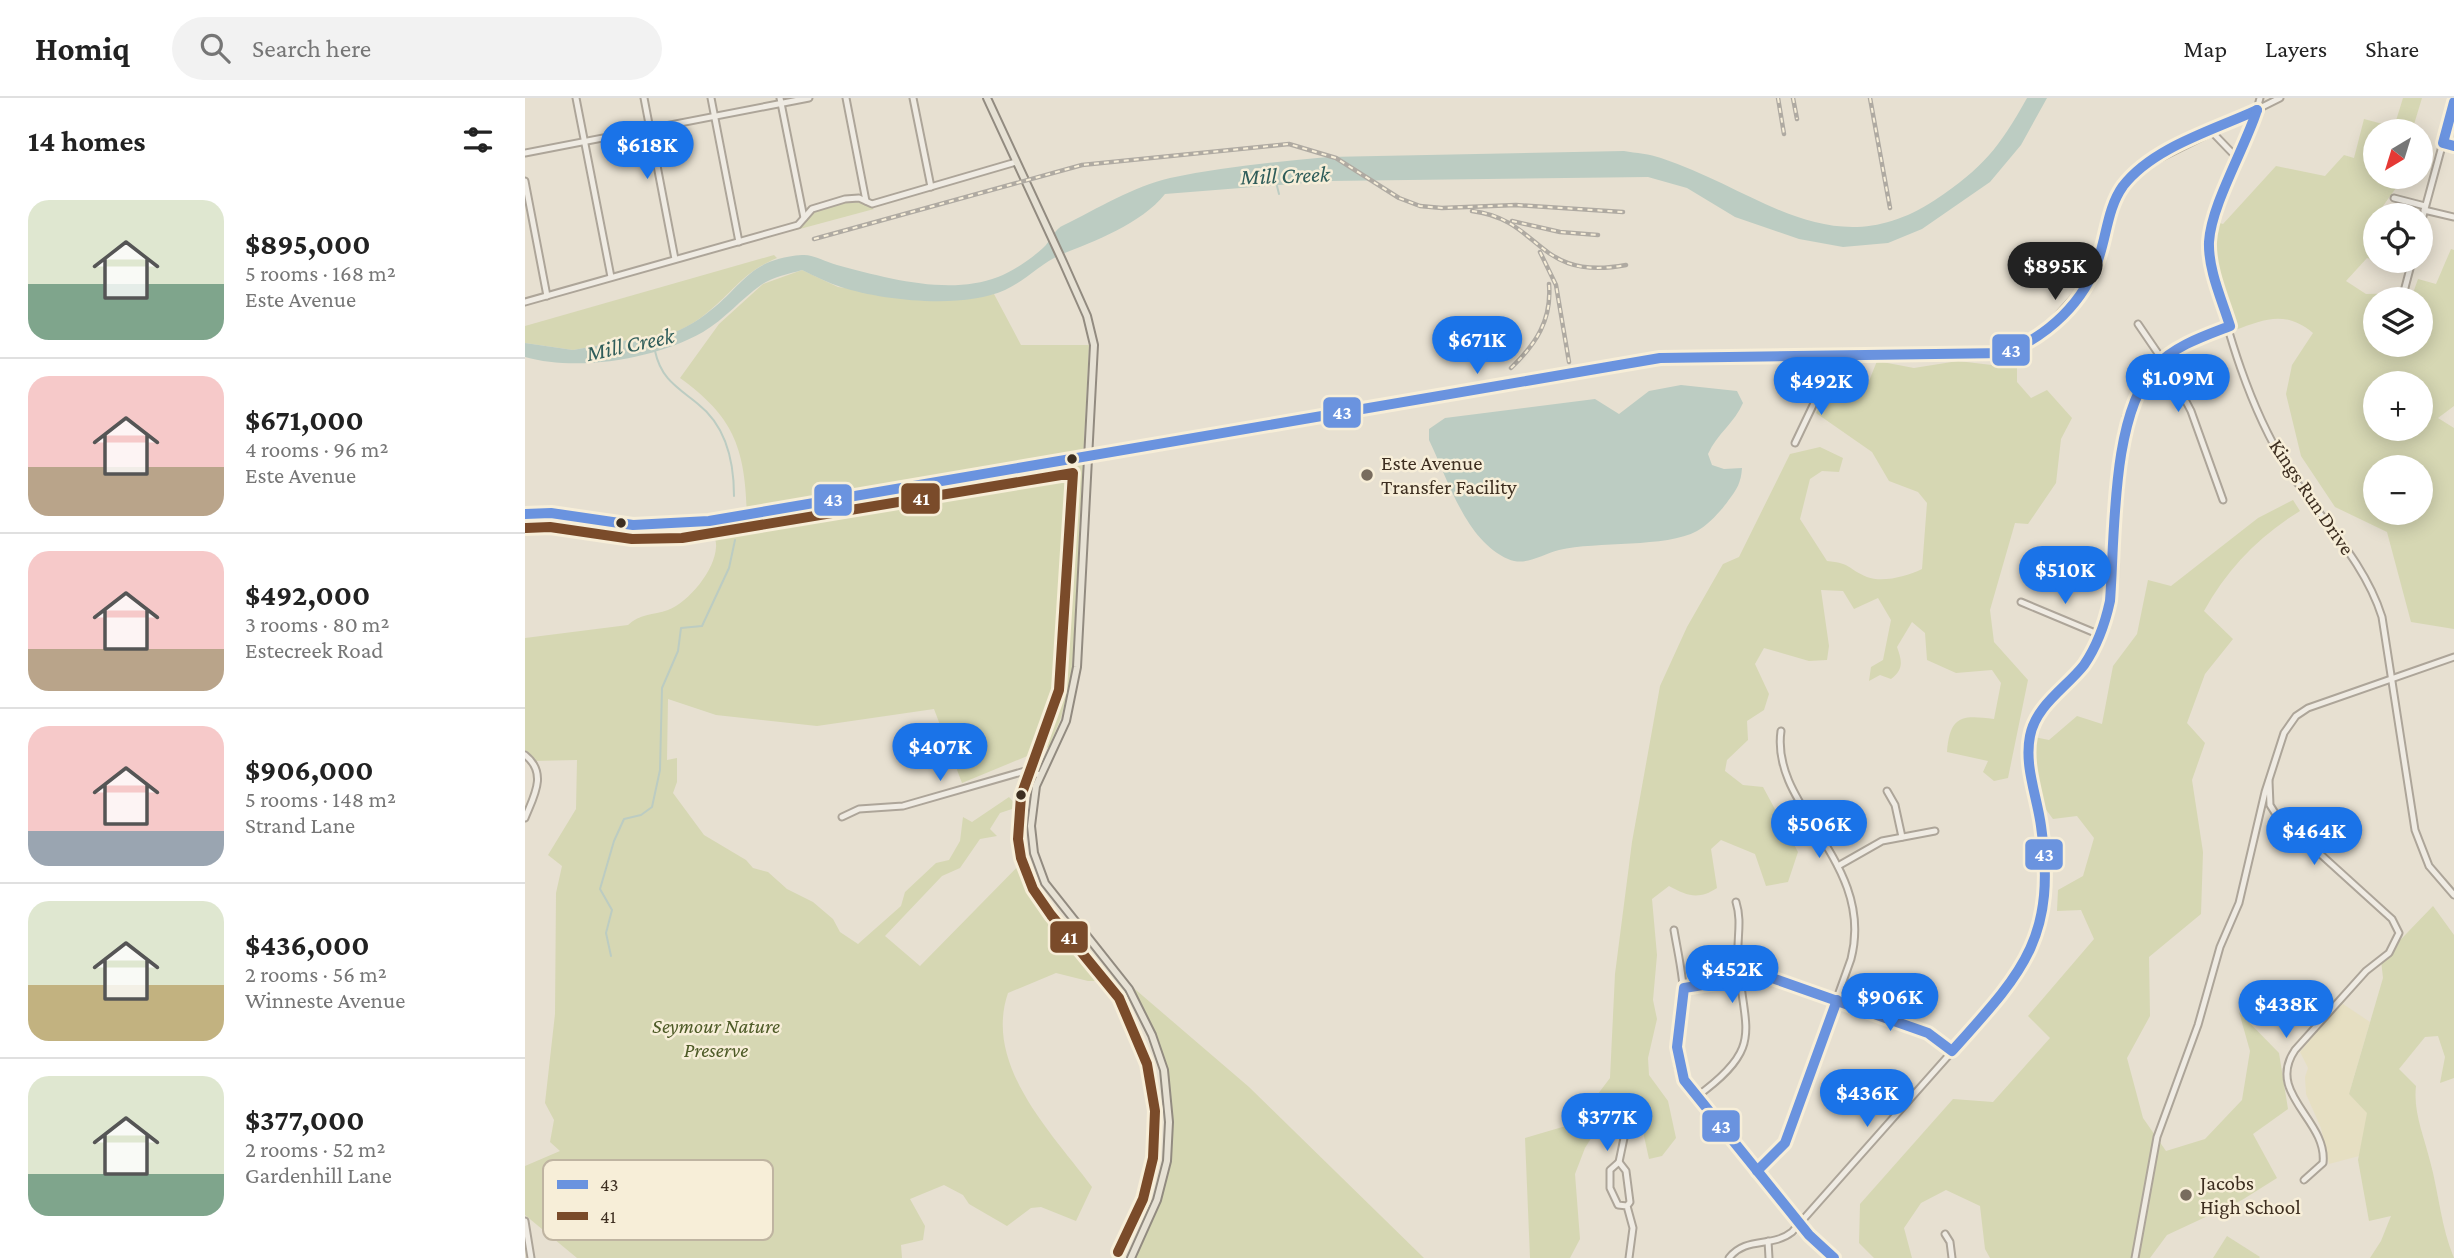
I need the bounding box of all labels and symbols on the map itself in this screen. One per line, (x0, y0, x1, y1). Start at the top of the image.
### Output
north arrow (2363, 119, 2433, 189)
pin: $618K (598, 122, 696, 181)
water label: Mill Creek (1239, 160, 1331, 190)
pin: $895K (2006, 242, 2104, 302)
pin: $671K (1428, 316, 1526, 376)
water label: Mill Creek (583, 322, 677, 366)
line badge: 43 (1991, 333, 2031, 367)
text: 43 (2001, 340, 2021, 361)
pin: $1.09M (2121, 354, 2235, 414)
pin: $492K (1772, 358, 1870, 417)
line badge: 43 (1322, 396, 1362, 429)
text: 43 (1332, 402, 1352, 423)
street label: Kings Run Drive (2264, 435, 2360, 559)
place label: Este Avenue Transfer Facility (1381, 451, 1517, 499)
unlabelled marker (1065, 452, 1079, 466)
marker: Este Avenue Transfer Facility (1359, 467, 1375, 483)
line badge: 41 (900, 482, 941, 515)
line badge: 43 (813, 483, 853, 517)
text: 41 (912, 488, 930, 509)
text: 43 (823, 489, 843, 510)
unlabelled marker (614, 516, 628, 530)
pin: $510K (2016, 546, 2114, 606)
pin: $407K (891, 724, 989, 783)
unlabelled marker (1014, 788, 1028, 802)
pin: $506K (1770, 800, 1868, 860)
pin: $464K (2265, 808, 2363, 867)
line badge: 43 (2024, 838, 2064, 871)
text: 43 (2034, 844, 2054, 865)
line badge: 41 (1049, 920, 1089, 954)
text: 41 (1060, 927, 1078, 948)
pin: $452K (1683, 946, 1781, 1005)
pin: $906K (1841, 974, 1939, 1033)
pin: $438K (2237, 981, 2335, 1040)
park label: Seymour Nature Preserve (652, 1014, 780, 1062)
pin: $436K (1818, 1070, 1916, 1129)
pin: $377K (1558, 1094, 1656, 1153)
line badge: 43 (1701, 1109, 1741, 1143)
text: 43 (1711, 1116, 1731, 1137)
legend (543, 1160, 773, 1240)
place label: Jacobs High School (2198, 1171, 2301, 1219)
text: 43 (600, 1174, 619, 1195)
marker: Jacobs High School (2178, 1187, 2194, 1203)
text: 41 (600, 1206, 616, 1227)

